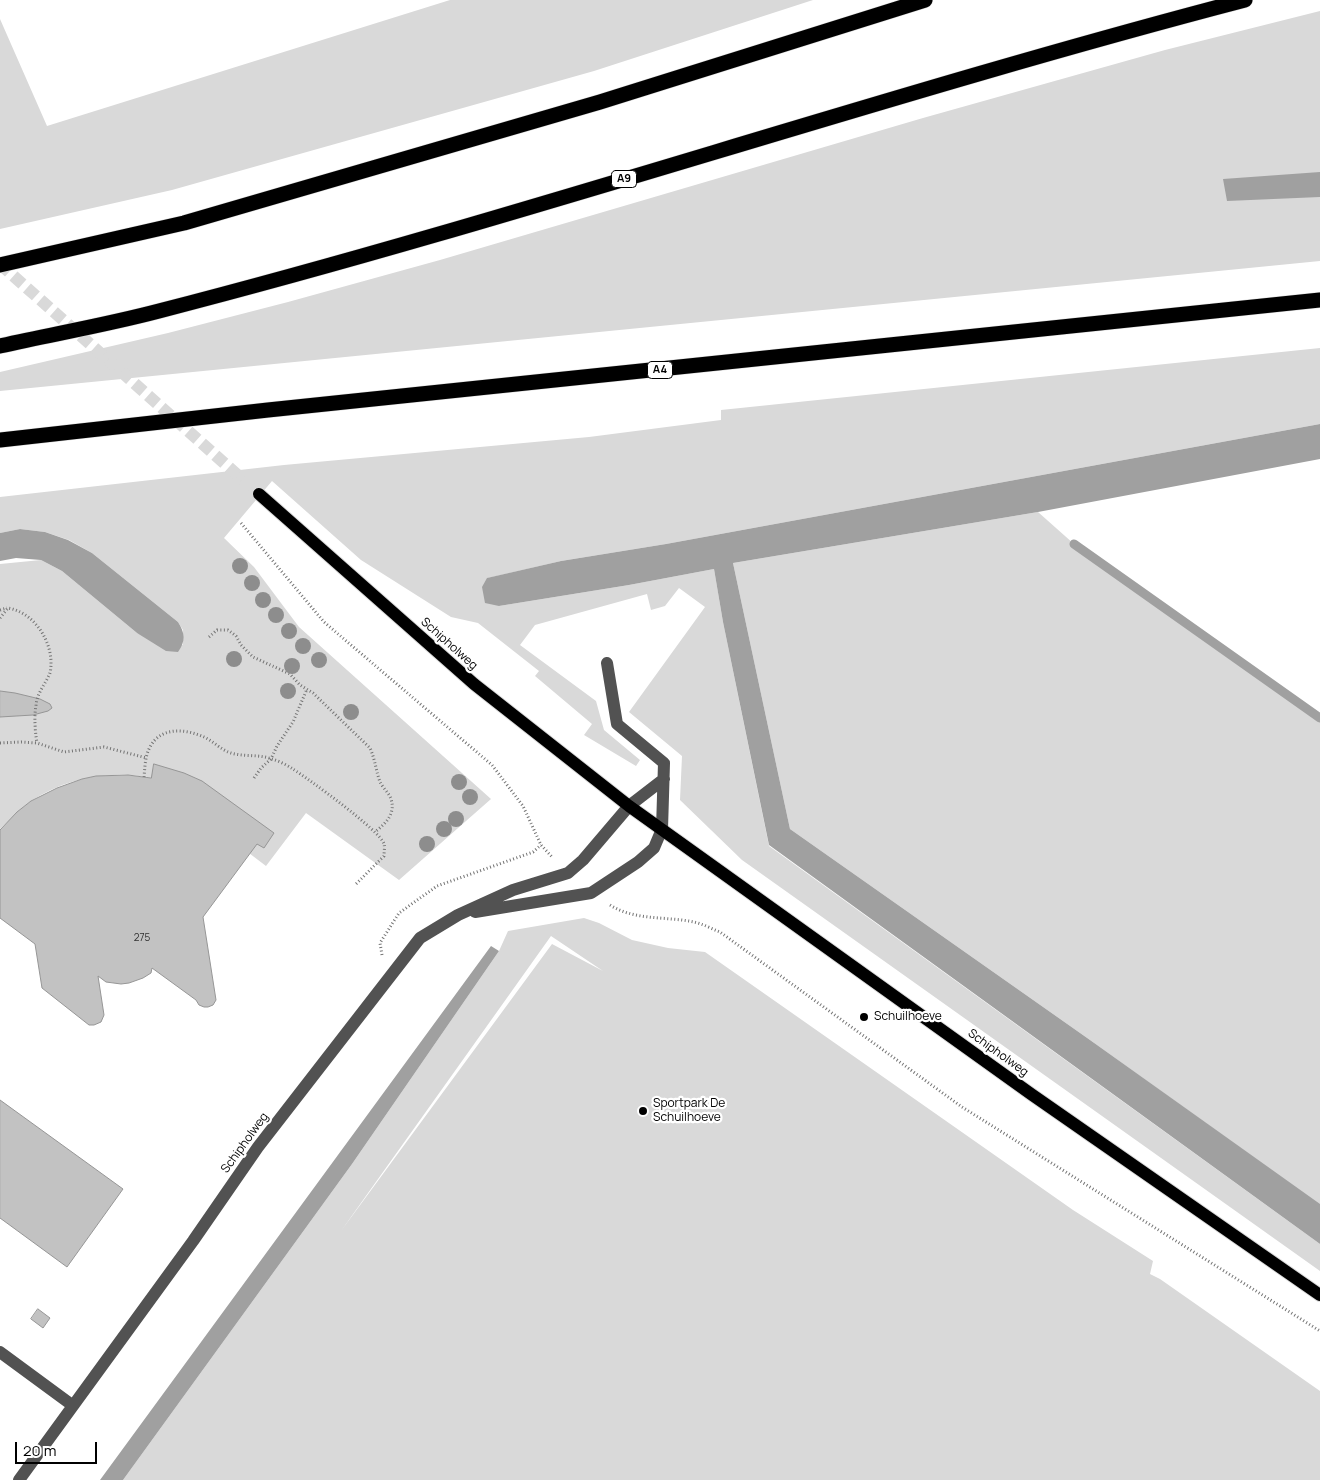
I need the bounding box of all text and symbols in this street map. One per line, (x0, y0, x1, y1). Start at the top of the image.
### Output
road number: A9 (612, 170, 636, 188)
road number: A4 (648, 362, 672, 378)
street label: Schipholweg (418, 615, 480, 673)
house number: 275 (134, 932, 150, 944)
place label: Schuilhoeve (874, 1010, 942, 1024)
marker: Schuilhoeve (858, 1011, 870, 1023)
street label: Schipholweg (965, 1026, 1031, 1080)
place label: Sportpark De Schuilhoeve (653, 1097, 725, 1125)
marker: Sportpark De Schuilhoeve (637, 1105, 649, 1117)
street label: Schipholweg (218, 1110, 272, 1176)
scale bar (18, 1432, 100, 1464)
text: 20 m (23, 1440, 56, 1461)

